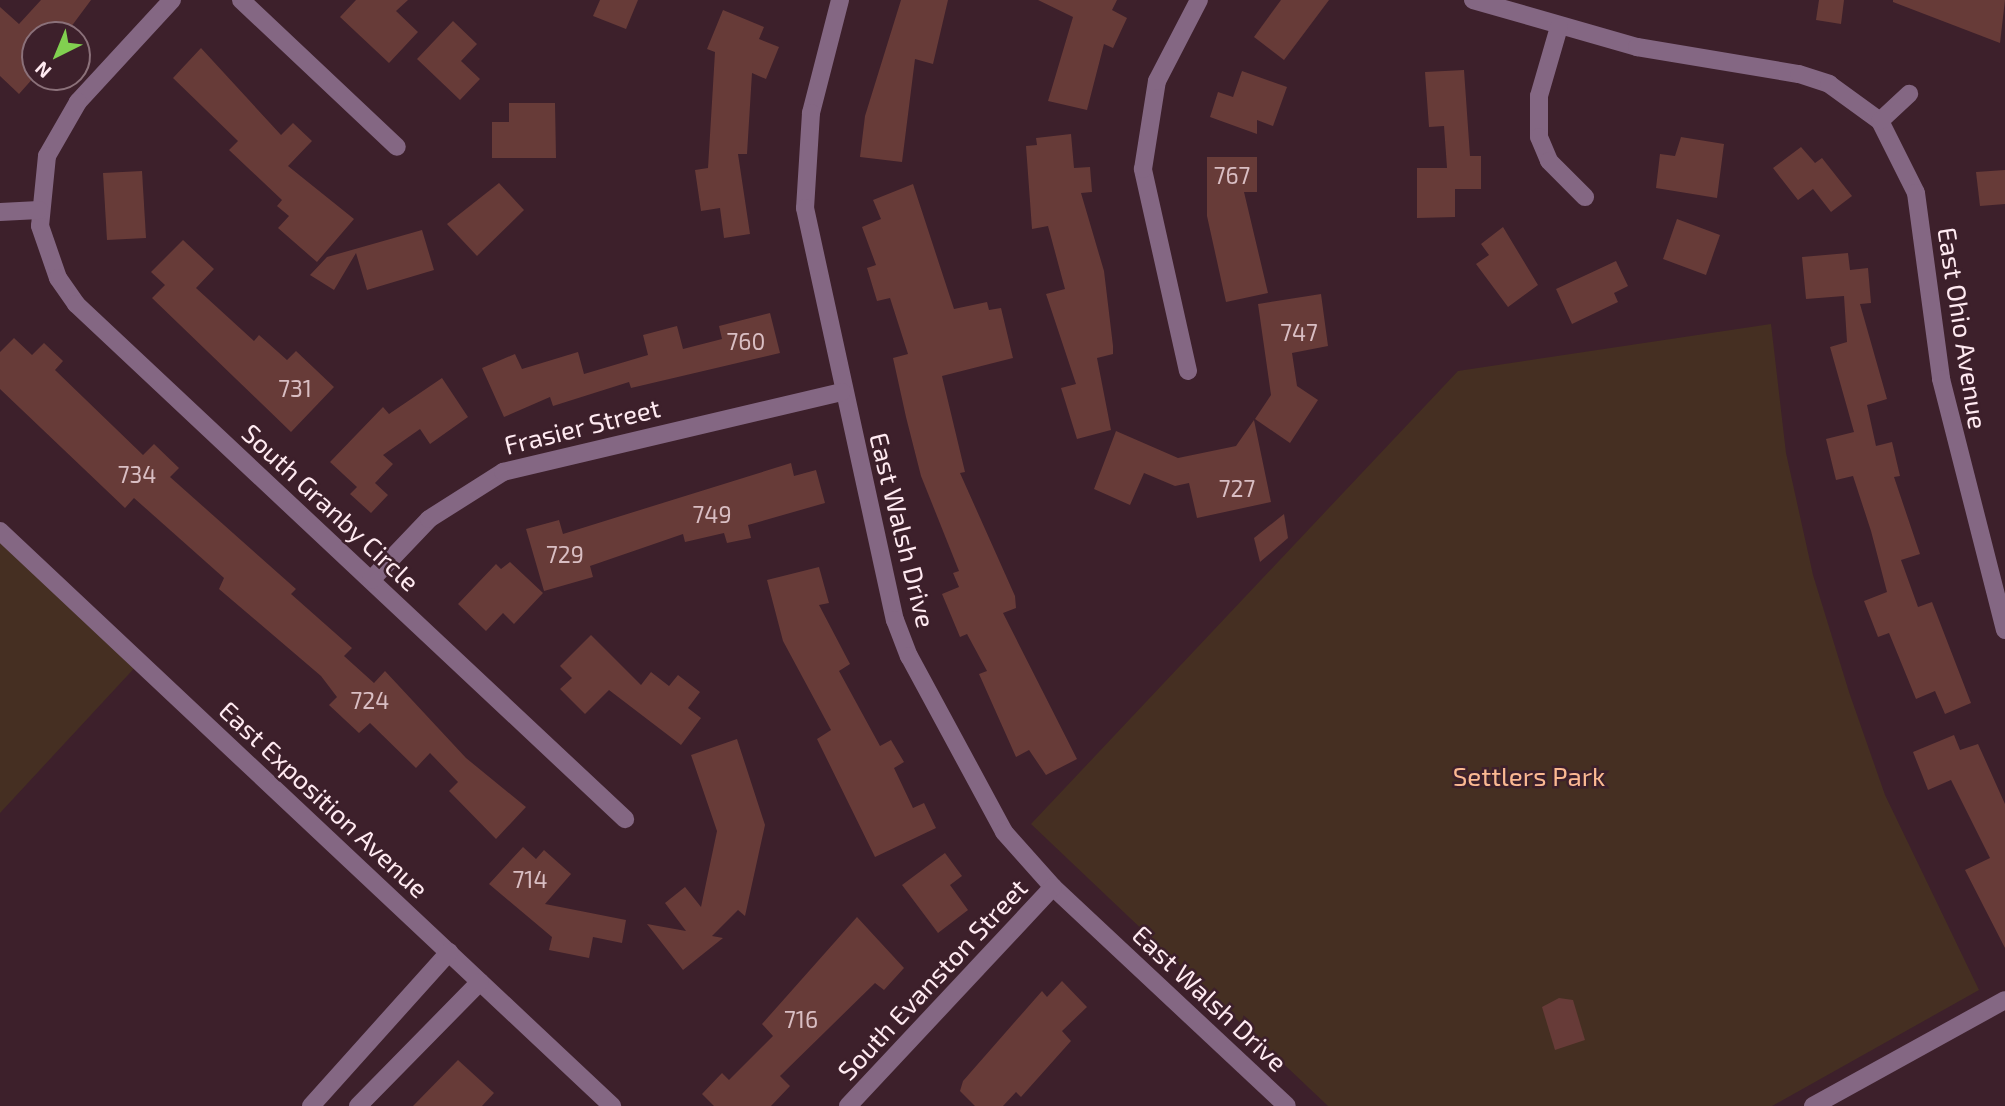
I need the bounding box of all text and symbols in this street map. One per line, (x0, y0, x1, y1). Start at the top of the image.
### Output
north arrow (21, 21, 91, 91)
text: N (30, 57, 56, 83)
house number: 767 (1214, 161, 1250, 189)
street label: East Ohio Avenue (1932, 225, 1994, 431)
house number: 747 (1280, 318, 1318, 346)
house number: 760 (727, 327, 765, 355)
house number: 731 (278, 374, 312, 402)
street label: Frasier Street (500, 391, 664, 461)
street label: South Granby Circle (236, 417, 426, 597)
street label: East Walsh Drive (864, 429, 942, 631)
house number: 734 (118, 460, 156, 488)
house number: 727 (1219, 474, 1255, 502)
house number: 749 (692, 500, 732, 528)
house number: 729 (546, 540, 584, 568)
house number: 724 (351, 686, 389, 714)
street label: East Exposition Avenue (213, 694, 435, 904)
park label: Settlers Park (1453, 760, 1605, 792)
house number: 714 (512, 865, 548, 893)
street label: South Evanston Street (831, 872, 1033, 1086)
street label: East Walsh Drive (1126, 918, 1294, 1078)
house number: 716 (784, 1005, 818, 1033)

